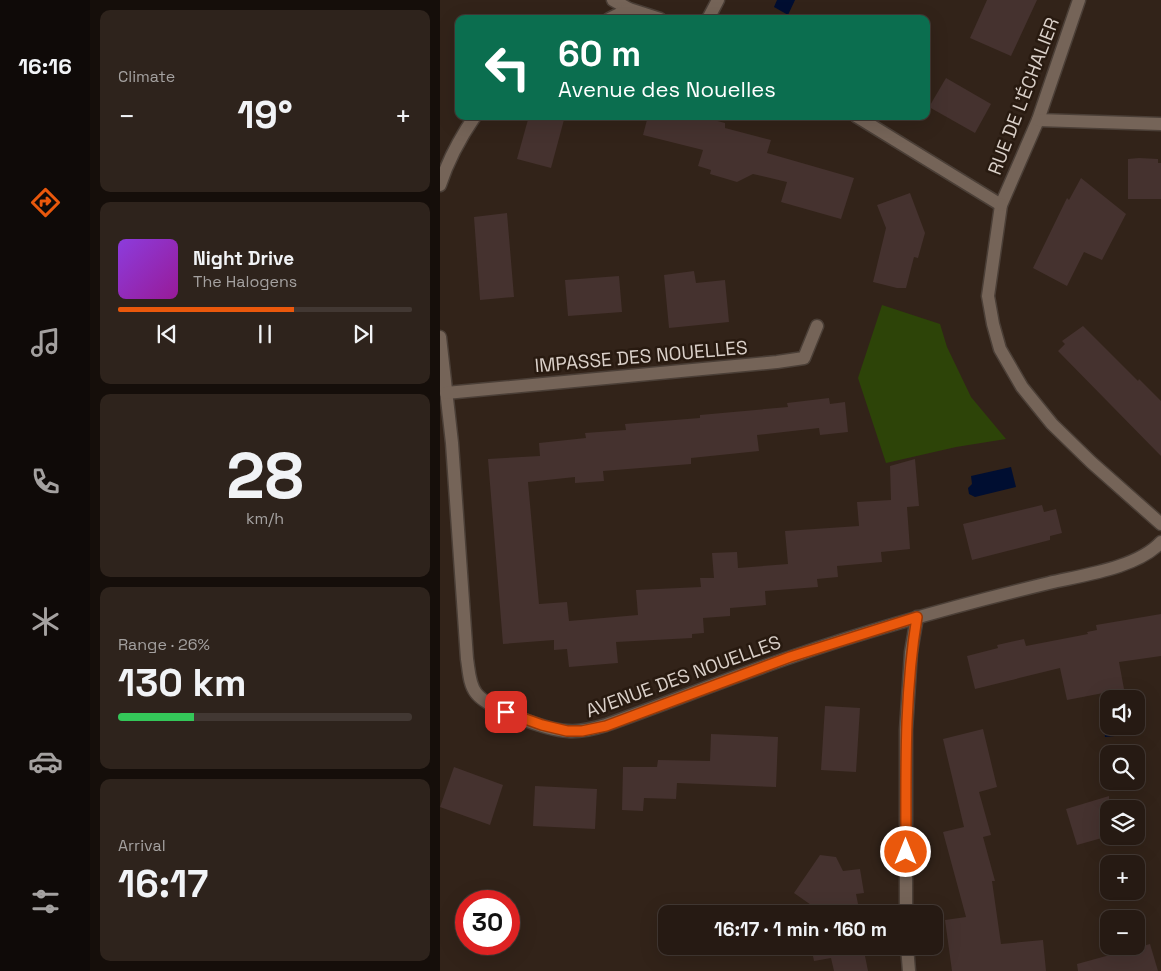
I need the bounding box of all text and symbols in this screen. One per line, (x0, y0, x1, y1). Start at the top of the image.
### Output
street label: RUE DE L'ÉCHALIER (982, 14, 1065, 178)
text: 60 m (558, 32, 641, 76)
icon: left (475, 35, 540, 100)
text: 16:16 (18, 52, 72, 80)
text: Climate (118, 66, 175, 87)
text: Avenue des Nouelles (558, 75, 776, 103)
text: 19° (237, 91, 293, 139)
text: − (118, 98, 135, 134)
text: + (395, 98, 412, 134)
icon: directions (28, 185, 63, 220)
text: Night Drive (193, 246, 294, 271)
text: The Halogens (193, 271, 297, 292)
icon: previous (153, 320, 181, 348)
icon: pause (251, 320, 279, 348)
icon: next (349, 320, 377, 348)
icon: music (28, 325, 63, 360)
street label: IMPASSE DES NOUELLES (533, 335, 749, 378)
text: 28 (226, 434, 304, 517)
icon: phone (28, 464, 63, 499)
text: km/h (246, 508, 284, 529)
icon: climate (28, 604, 63, 639)
street label: AVENUE DES NOUELLES (582, 630, 784, 723)
text: Range · 26% (118, 634, 210, 655)
text: 130 km (118, 659, 246, 707)
map controls (1100, 690, 1145, 955)
button: sound (1100, 690, 1145, 735)
pin (485, 691, 527, 733)
icon: arrive (492, 698, 520, 726)
icon: car (28, 744, 63, 779)
button: search (1100, 745, 1145, 790)
button: layers (1100, 800, 1145, 845)
position arrow (879, 825, 931, 877)
text: Arrival (118, 835, 166, 856)
button: + (1100, 855, 1145, 900)
text: 16:17 (118, 860, 208, 908)
icon: filters (28, 884, 63, 919)
speed limit sign: 30 (455, 890, 520, 955)
button: − (1100, 910, 1145, 955)
text: 16:17 · 1 min · 160 m (714, 917, 887, 942)

